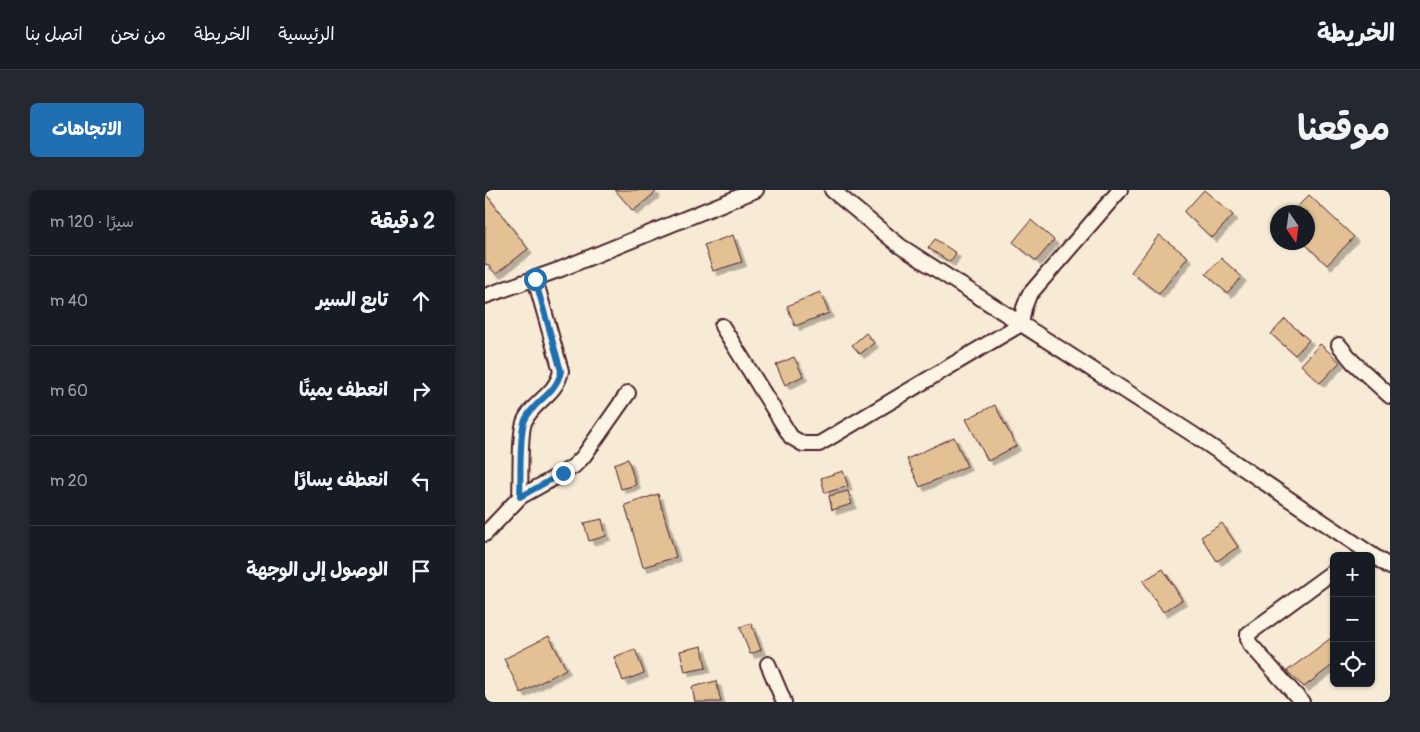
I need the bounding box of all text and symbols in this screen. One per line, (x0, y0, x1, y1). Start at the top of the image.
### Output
text: الخريطة (1317, 19, 1395, 48)
text: اتصل بنا (25, 23, 83, 46)
text: من نحن (111, 23, 166, 46)
text: الخريطة (194, 23, 250, 46)
text: الرئيسية (278, 23, 335, 46)
button: الاتجاهات (30, 103, 144, 157)
text: موقعنا (1297, 107, 1390, 151)
north arrow (1270, 205, 1315, 250)
text: 2 دقيقة (370, 208, 435, 235)
text: سيرًا · 120 m (50, 212, 134, 232)
route start (524, 268, 547, 291)
icon: ahead (407, 287, 435, 315)
text: تابع السير (316, 288, 388, 312)
text: 40 m (50, 291, 88, 311)
icon: right (407, 377, 435, 405)
text: انعطف يمينًا (299, 378, 388, 402)
text: 60 m (50, 381, 88, 401)
route end (552, 462, 575, 485)
icon: left (407, 467, 435, 495)
text: انعطف يسارًا (294, 468, 388, 492)
text: 20 m (50, 471, 88, 491)
map controls (1330, 552, 1375, 687)
button: + (1330, 552, 1375, 597)
icon: arrive (407, 557, 435, 585)
text: الوصول إلى الوجهة (246, 558, 388, 582)
button: − (1330, 597, 1375, 642)
button: locate (1330, 642, 1375, 687)

